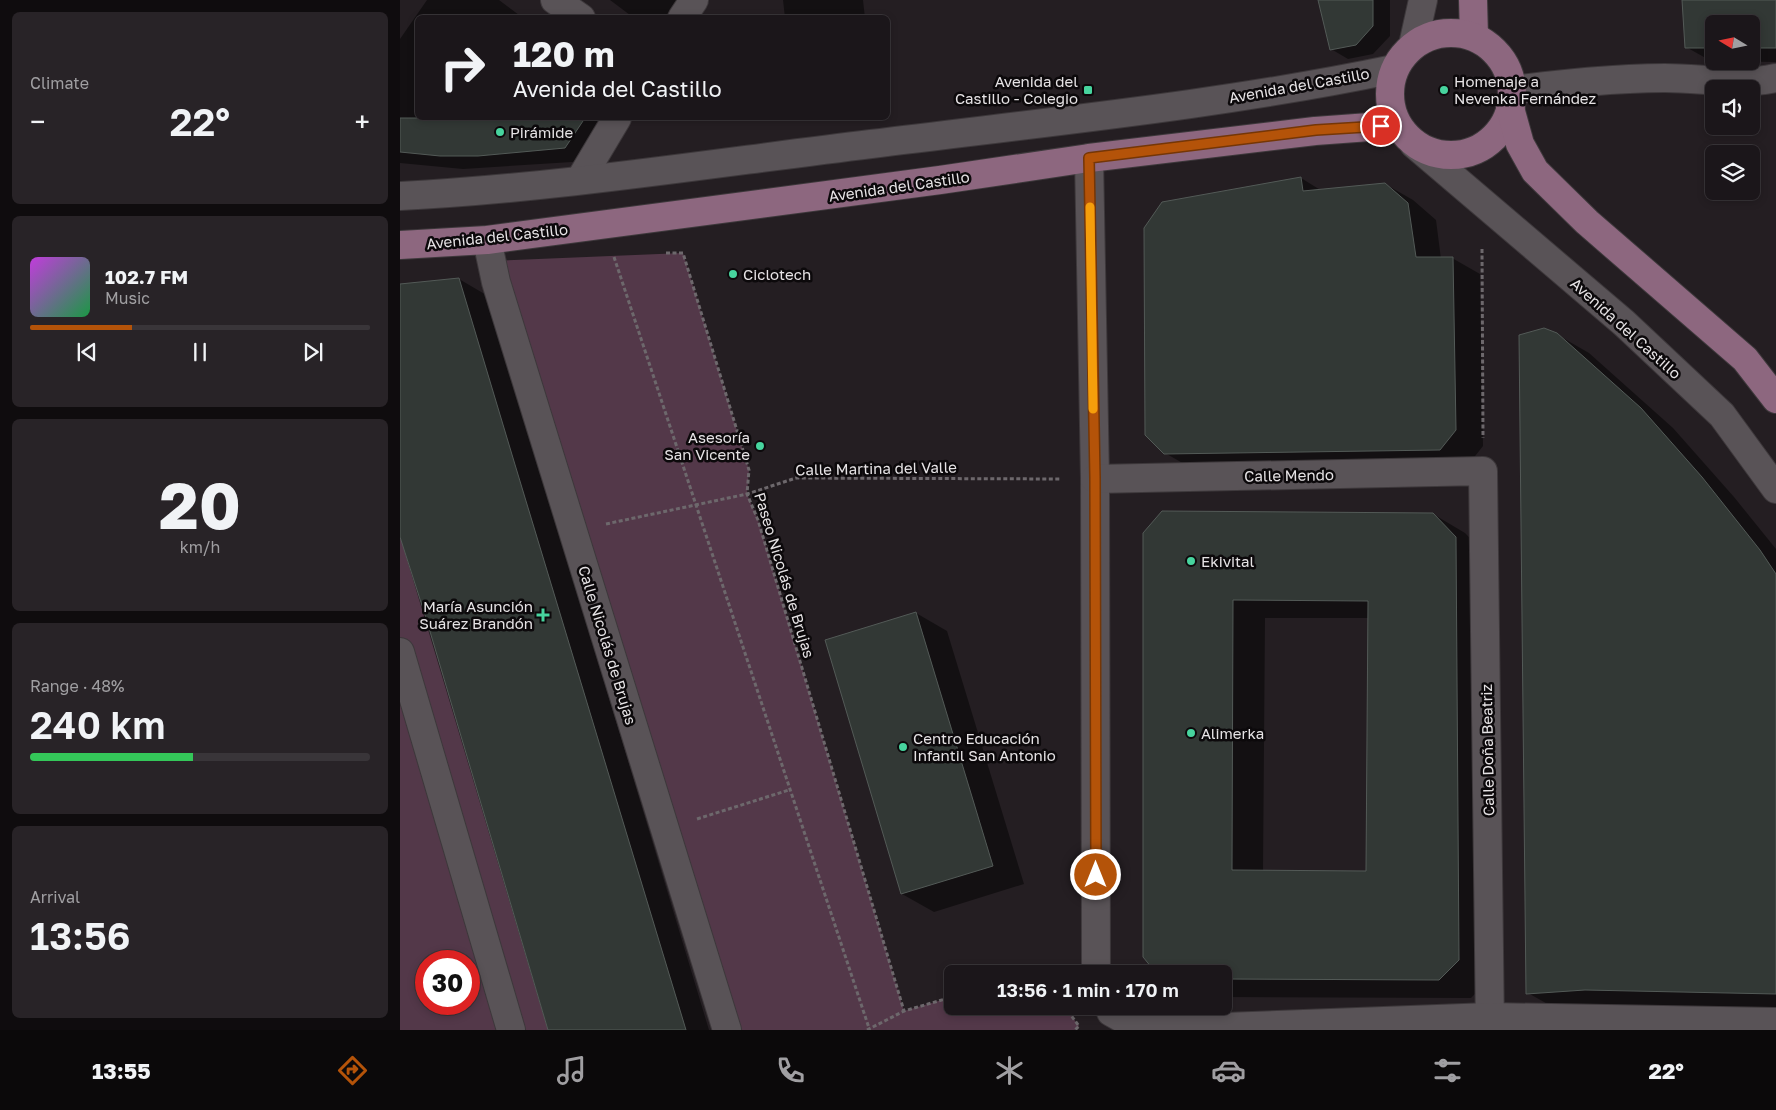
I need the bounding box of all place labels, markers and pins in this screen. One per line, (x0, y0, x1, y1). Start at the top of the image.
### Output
place label: Avenida del Castillo - Colegio (955, 72, 1078, 107)
place label: Homenaje a Nevenka Fernández (1454, 72, 1597, 107)
marker: Avenida del Castillo - Colegio (1082, 84, 1094, 96)
marker: Homenaje a Nevenka Fernández (1438, 84, 1450, 96)
pin (1360, 105, 1402, 147)
place label: Pirámide (510, 123, 574, 141)
marker: Pirámide (494, 126, 506, 138)
place label: Ciclotech (743, 265, 811, 283)
marker: Ciclotech (727, 268, 739, 280)
place label: Asesoría San Vicente (664, 428, 750, 463)
marker: Asesoría San Vicente (754, 440, 766, 452)
place label: Ekivital (1201, 552, 1255, 570)
marker: Ekivital (1185, 555, 1197, 567)
place label: María Asunción Suárez Brandón (419, 597, 533, 632)
marker: María Asunción Suárez Brandón (537, 609, 549, 621)
place label: Alimerka (1201, 724, 1264, 742)
marker: Alimerka (1185, 727, 1197, 739)
place label: Centro Educación Infantil San Antonio (913, 729, 1056, 764)
marker: Centro Educación Infantil San Antonio (897, 741, 909, 753)

